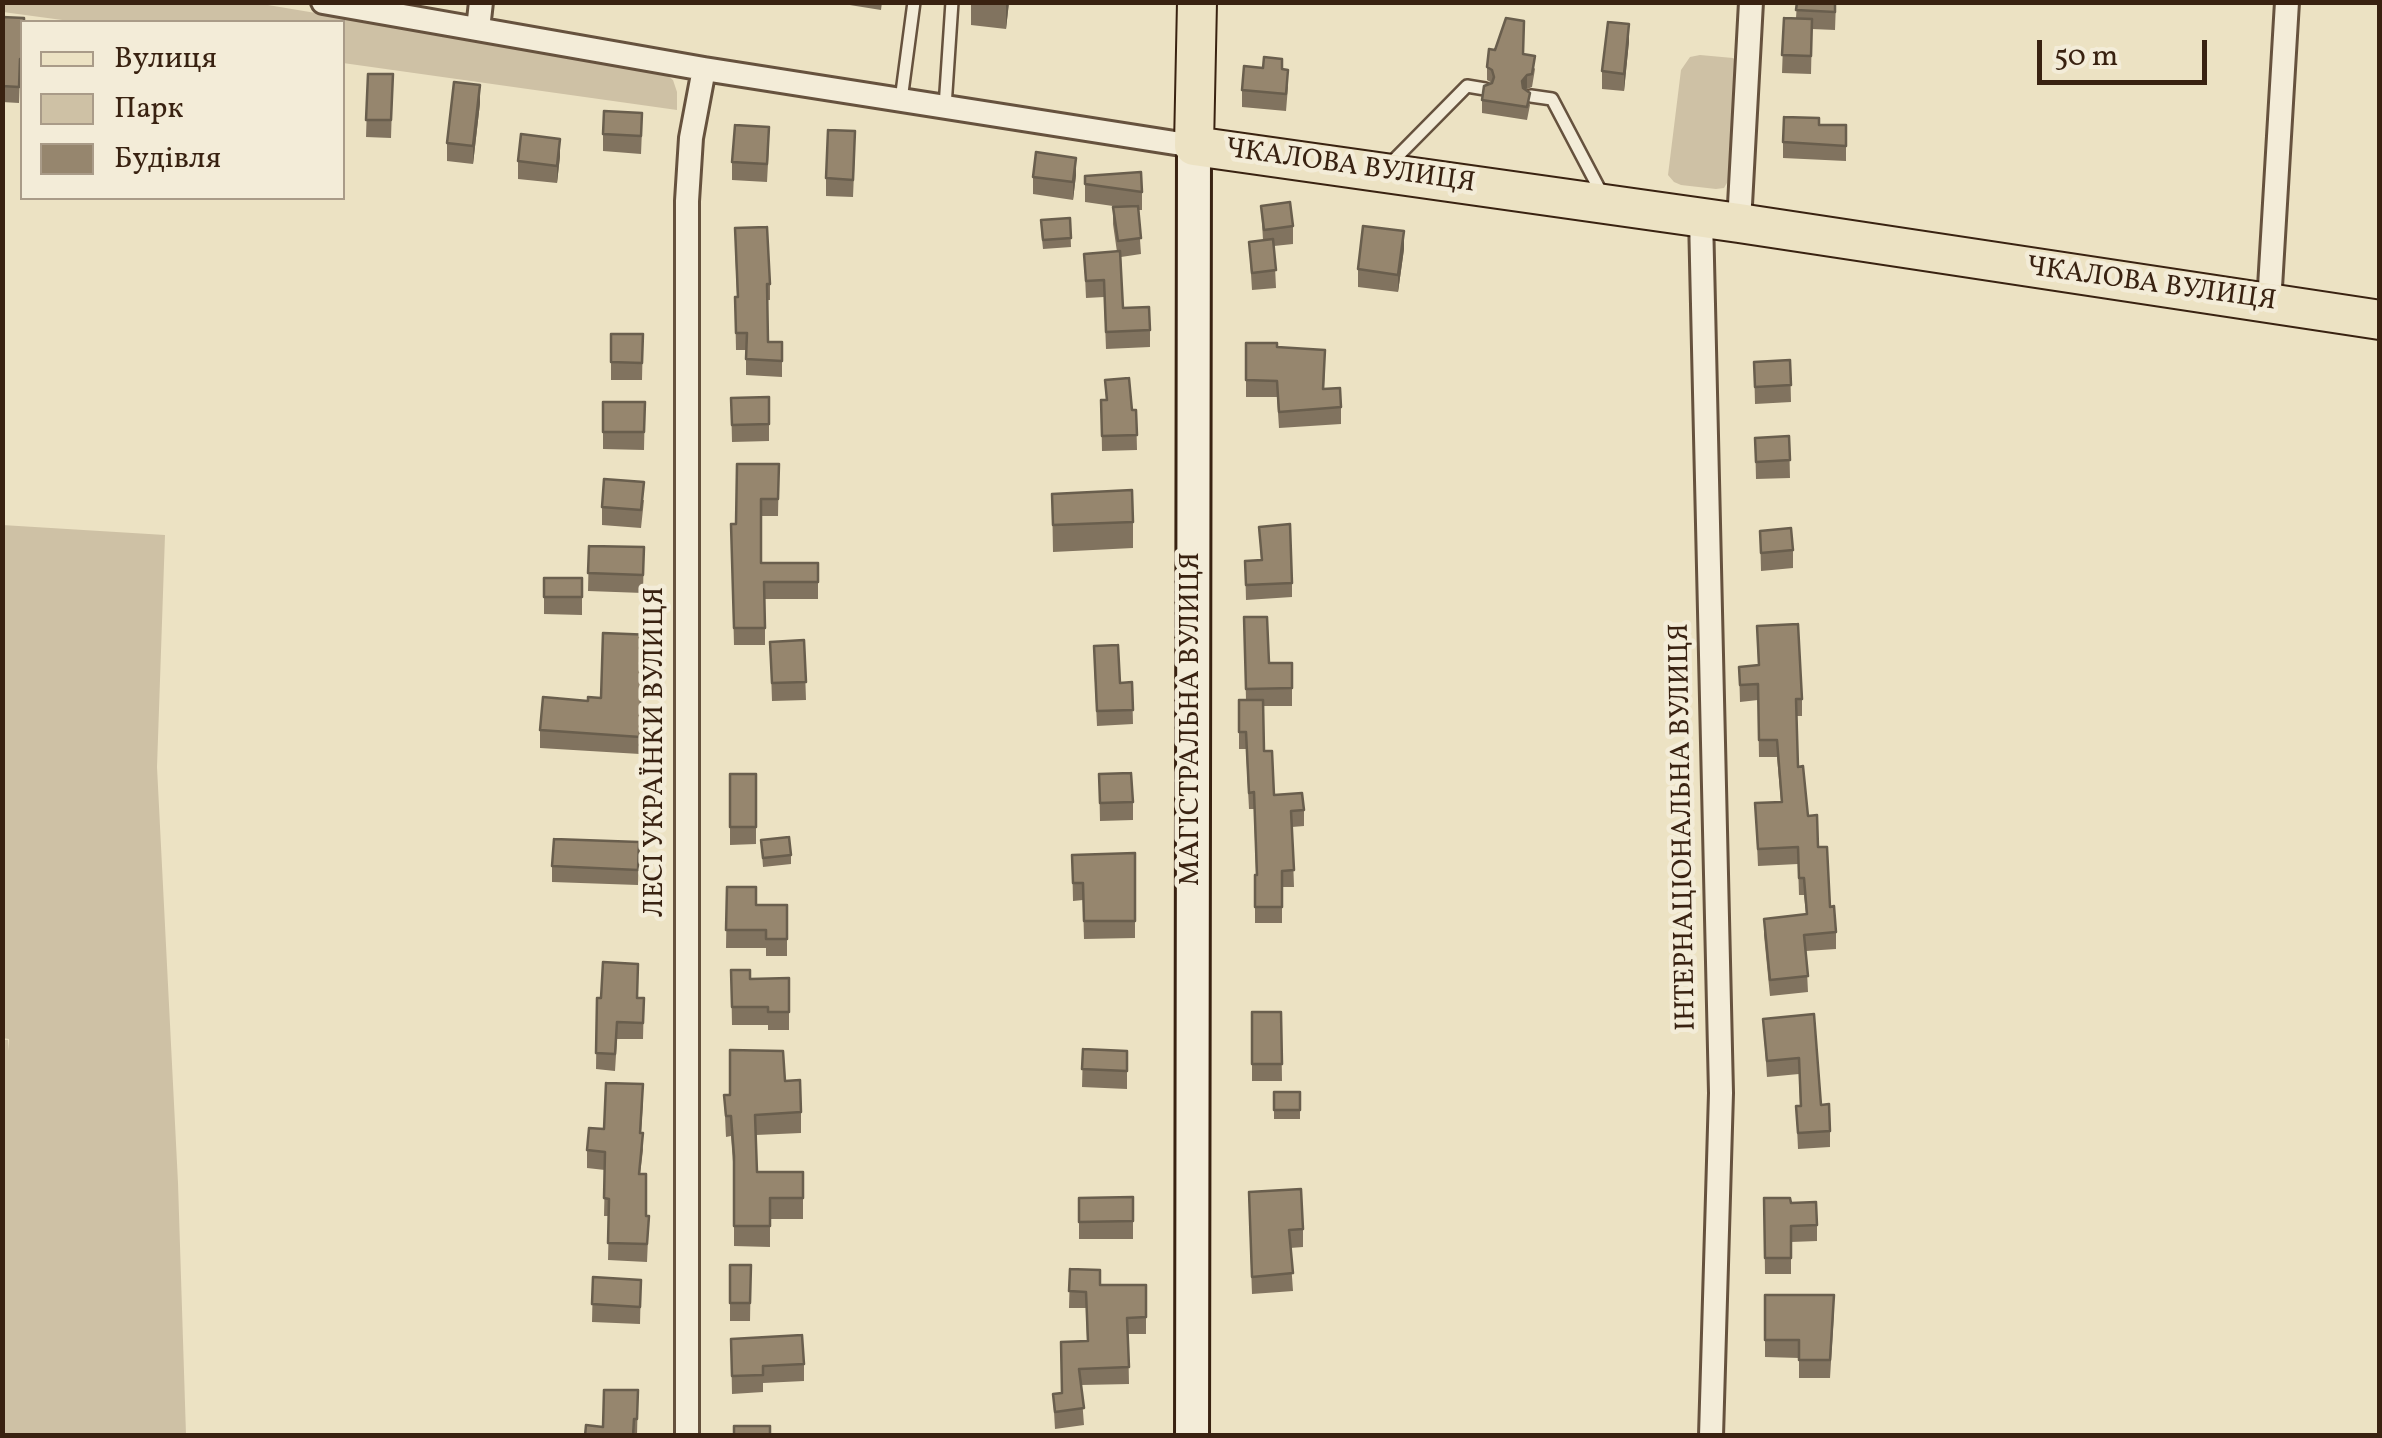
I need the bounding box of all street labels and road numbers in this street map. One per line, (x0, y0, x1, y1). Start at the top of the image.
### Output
street label: ЧКАЛОВА ВУЛИЦЯ (1223, 134, 1477, 202)
street label: ЧКАЛОВА ВУЛИЦЯ (2024, 252, 2278, 320)
street label: МАГІСТРАЛЬНА ВУЛИЦЯ (1176, 552, 1210, 886)
street label: ЛЕСІ УКРАЇНКИ ВУЛИЦЯ (640, 587, 674, 917)
street label: ІНТЕРНАЦІОНАЛЬНА ВУЛИЦЯ (1665, 623, 1705, 1031)

